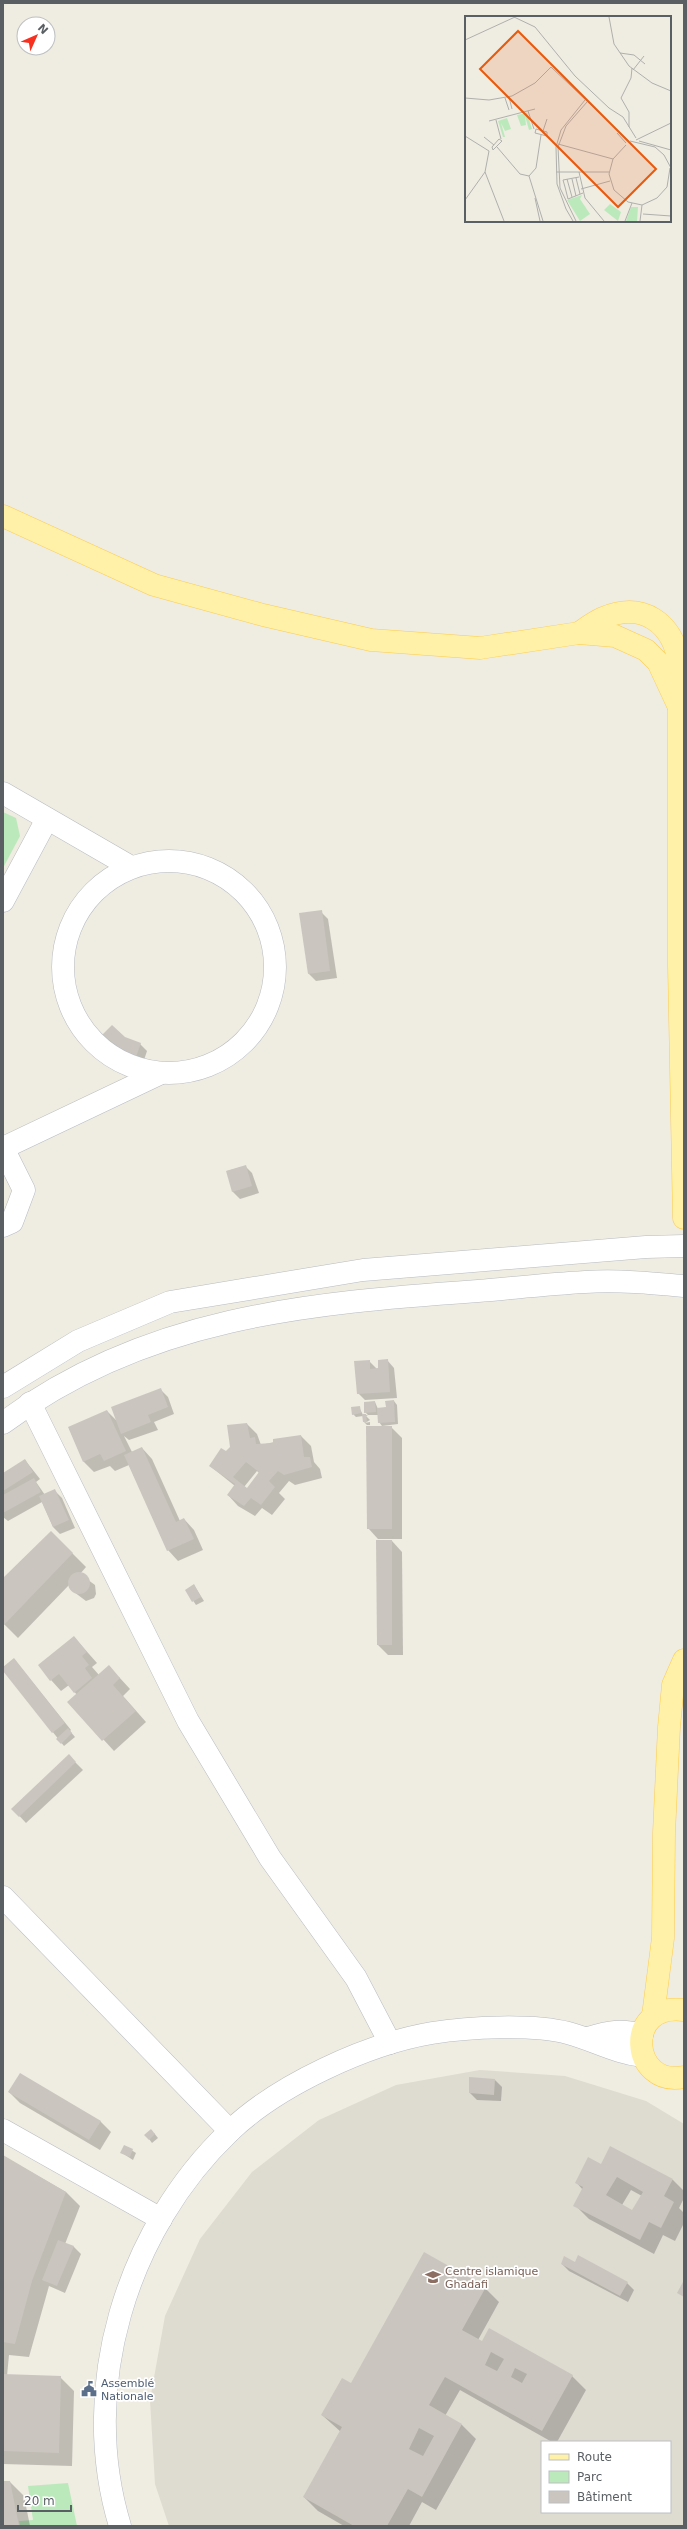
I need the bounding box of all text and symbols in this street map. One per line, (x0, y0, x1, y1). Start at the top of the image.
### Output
north arrow (16, 16, 56, 56)
inset map (465, 16, 671, 222)
text: N (35, 21, 51, 37)
place label: Centre islamique Ghadafi (445, 2265, 539, 2291)
school or university icon: Centre islamique Ghadafi (424, 2268, 442, 2286)
place label: Assemblé Nationale (101, 2377, 155, 2403)
public building icon: Assemblé Nationale (80, 2380, 98, 2398)
legend (541, 2441, 671, 2513)
text: Route (577, 2450, 612, 2464)
text: Parc (577, 2470, 602, 2484)
scale bar (18, 2487, 71, 2513)
text: Bâtiment (577, 2490, 632, 2504)
text: 20 m (24, 2494, 55, 2508)

